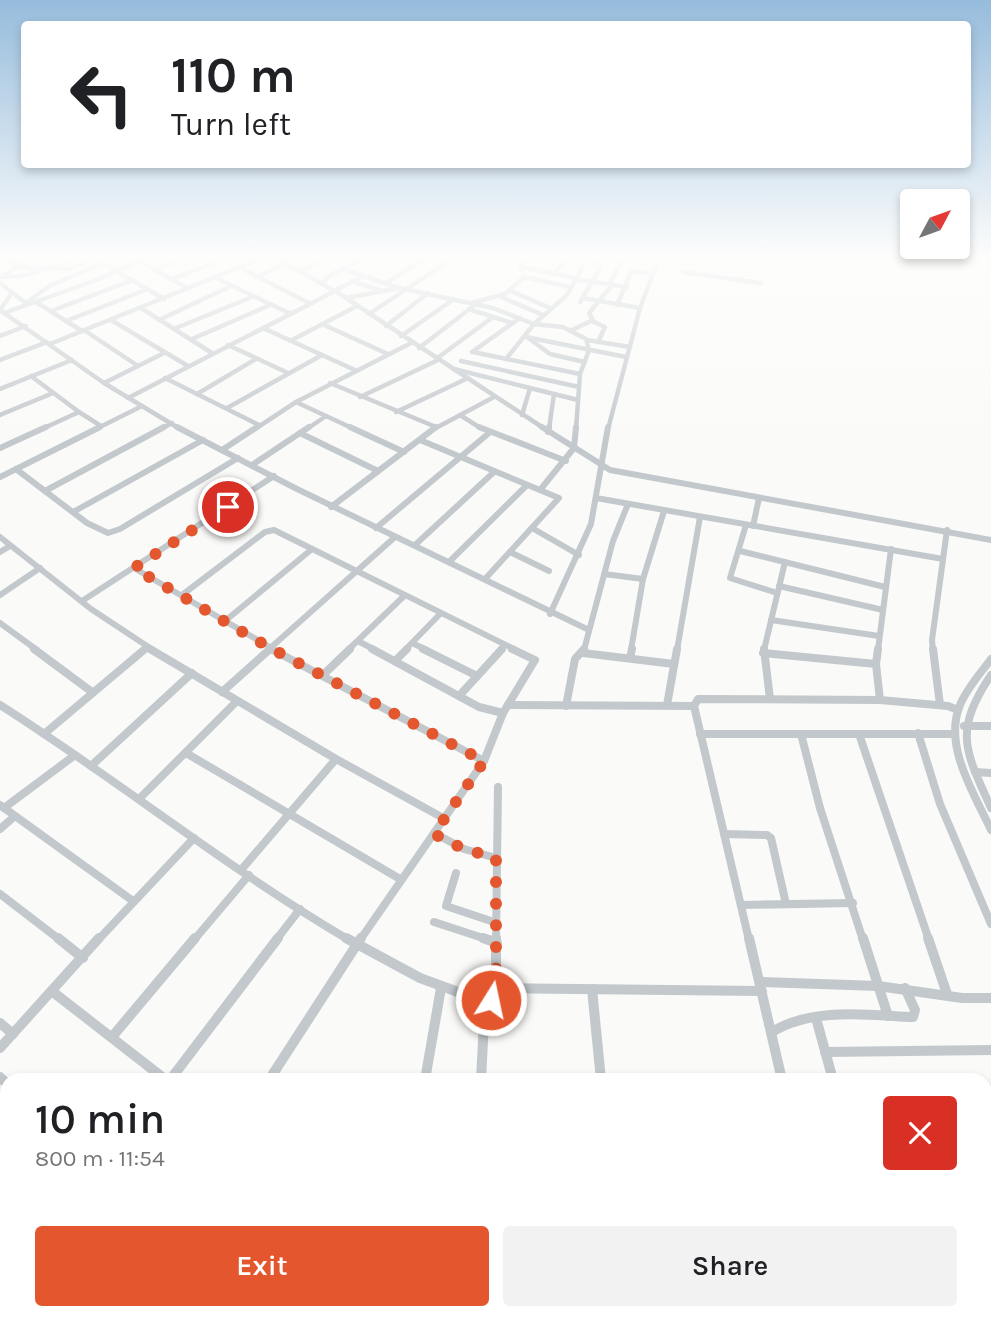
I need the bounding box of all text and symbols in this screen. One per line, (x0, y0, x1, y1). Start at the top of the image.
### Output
text: 110 m (171, 47, 296, 104)
icon: left (56, 49, 147, 140)
text: Turn left (171, 106, 291, 143)
north arrow (900, 189, 970, 259)
map controls (900, 189, 970, 259)
pin (198, 477, 258, 537)
icon: arrive (209, 488, 247, 526)
position arrow (454, 963, 528, 1037)
text: 10 min (35, 1094, 165, 1144)
button: close (883, 1096, 957, 1170)
text: 800 m · 11:54 (35, 1145, 165, 1172)
button: Exit (35, 1226, 489, 1306)
button: Share (503, 1226, 957, 1306)

